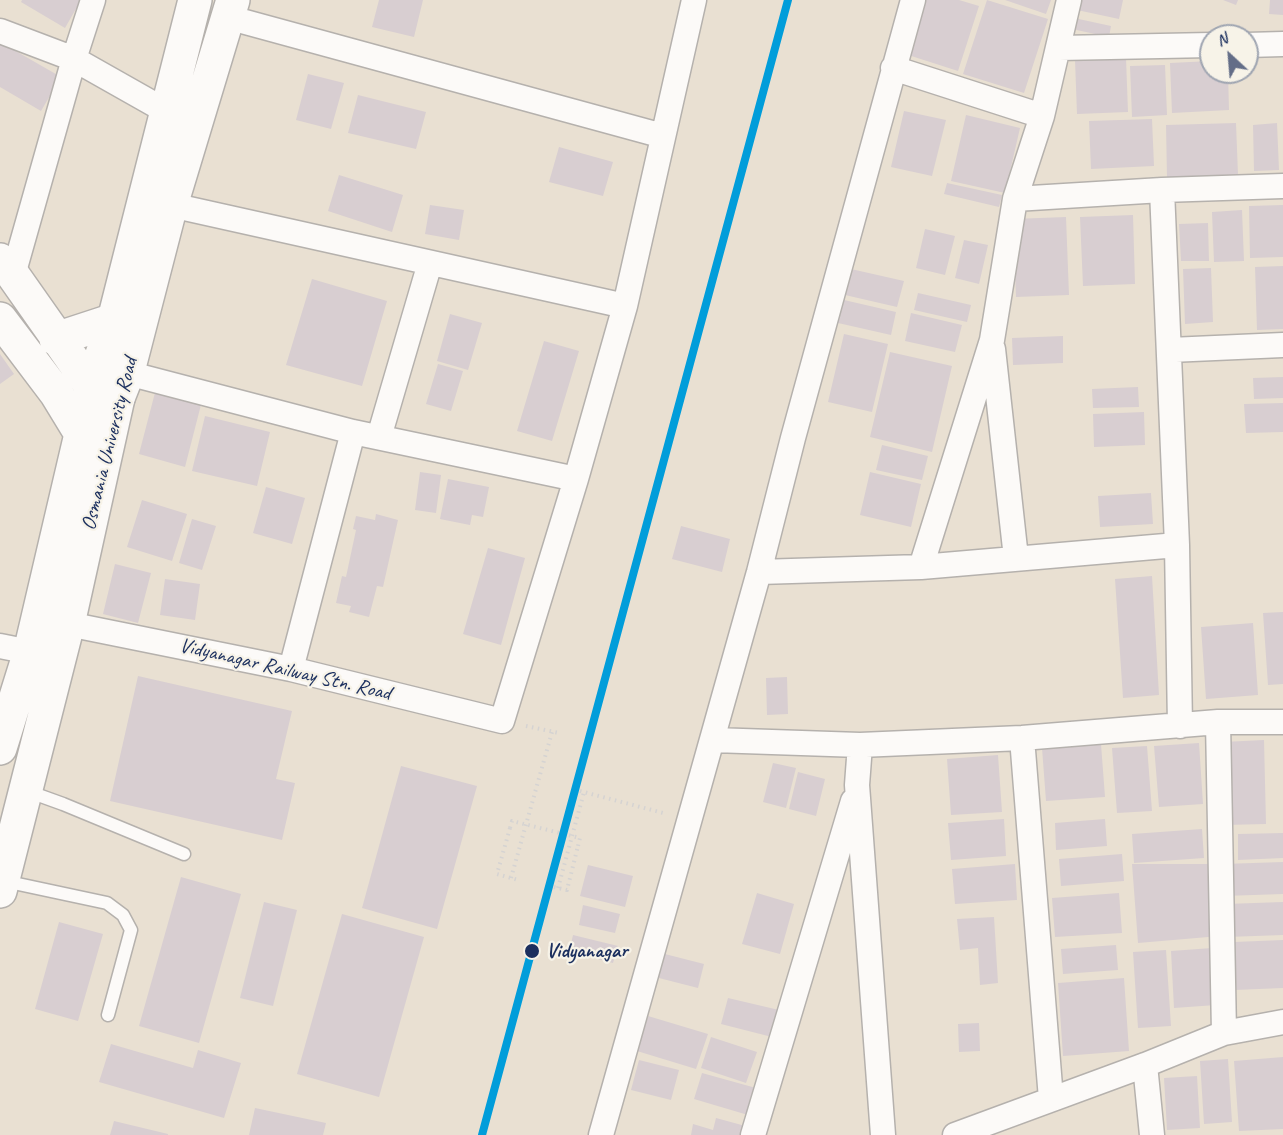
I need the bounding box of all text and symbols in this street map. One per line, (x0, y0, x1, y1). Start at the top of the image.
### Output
north arrow (1199, 24, 1259, 84)
text: N (1213, 28, 1231, 51)
street label: Osmania University Road (76, 355, 144, 533)
street label: Vidyanagar Railway Stn. Road (177, 633, 393, 707)
place label: Vidyanagar (546, 938, 628, 964)
marker: Vidyanagar (523, 942, 541, 960)

